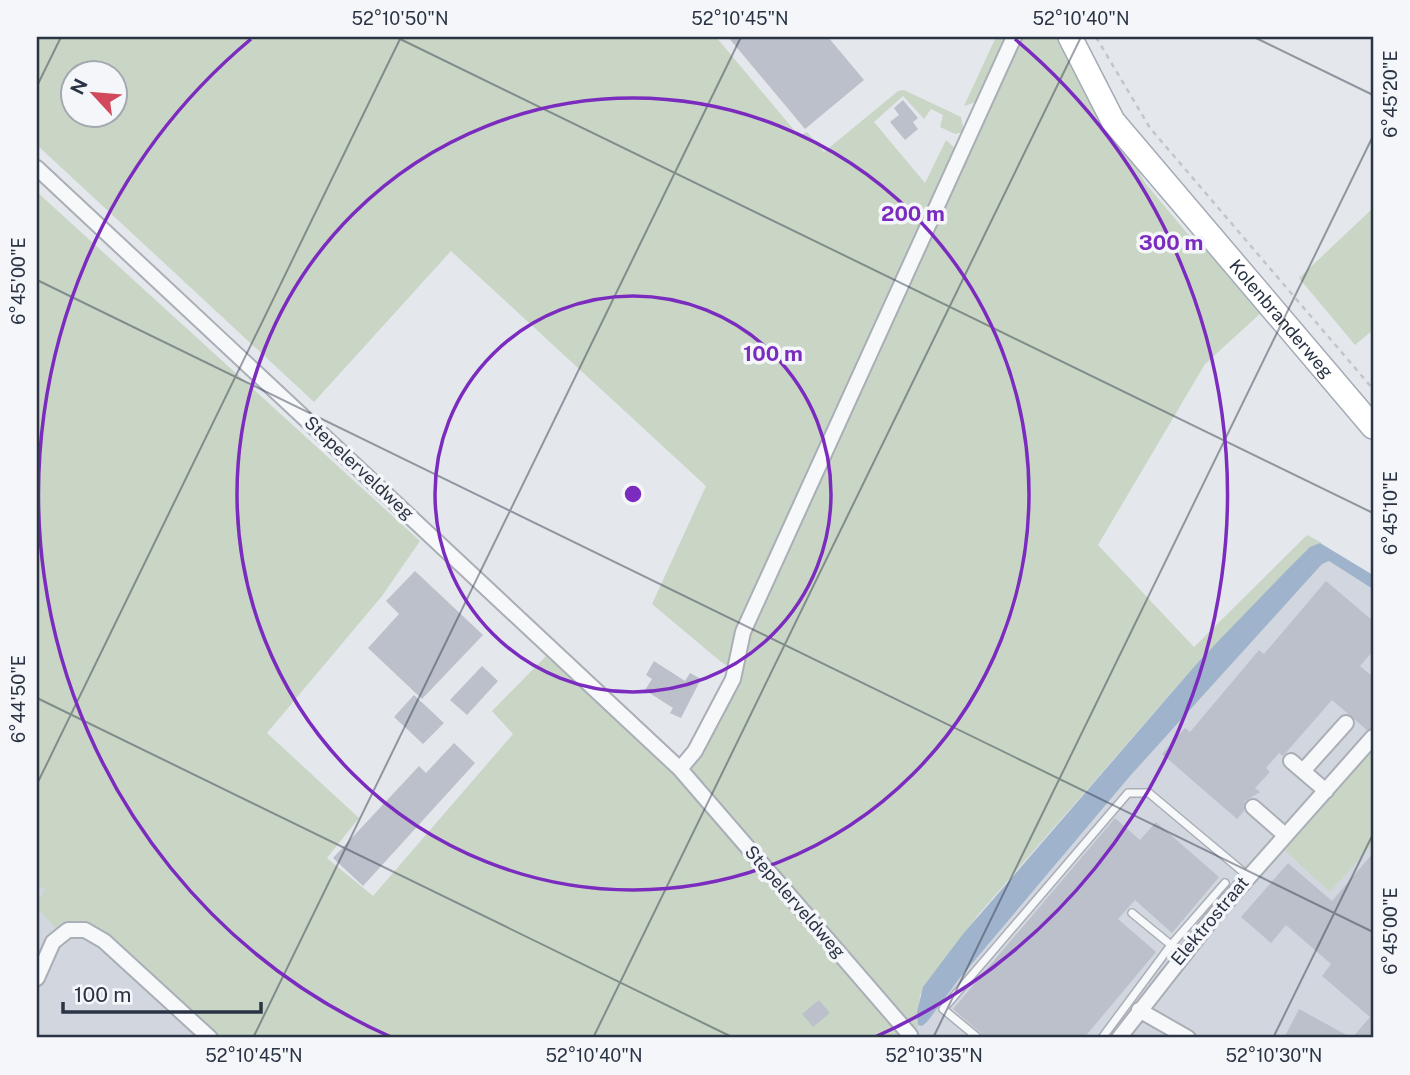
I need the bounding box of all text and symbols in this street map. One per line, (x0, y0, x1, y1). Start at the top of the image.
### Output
text: 52°10'50"N (351, 8, 449, 29)
text: 52°10'45"N (691, 8, 789, 29)
text: 52°10'40"N (1033, 8, 1129, 29)
text: 6°45'20"E (1380, 50, 1401, 138)
north arrow (60, 60, 130, 130)
text: N (66, 75, 92, 98)
text: 200 m (881, 201, 945, 226)
text: 300 m (1139, 230, 1203, 255)
text: 6°45'00"E (8, 237, 29, 325)
street label: Kolenbranderweg (1225, 255, 1338, 382)
text: 100 m (743, 341, 803, 366)
street label: Stepelerveldweg (300, 412, 418, 524)
text: 6°45'10"E (1380, 471, 1401, 555)
centre of rings (621, 482, 645, 506)
text: 6°44'50"E (8, 655, 29, 743)
street label: Stepelerveldweg (741, 841, 850, 962)
street label: Elektrostraat (1167, 872, 1253, 969)
text: 6°45'00"E (1380, 887, 1401, 975)
scale bar (63, 970, 261, 1014)
text: 100 m (74, 982, 131, 1007)
text: 52°10'45"N (205, 1045, 303, 1066)
text: 52°10'40"N (546, 1045, 642, 1066)
text: 52°10'35"N (885, 1045, 983, 1066)
text: 52°10'30"N (1226, 1045, 1322, 1066)

